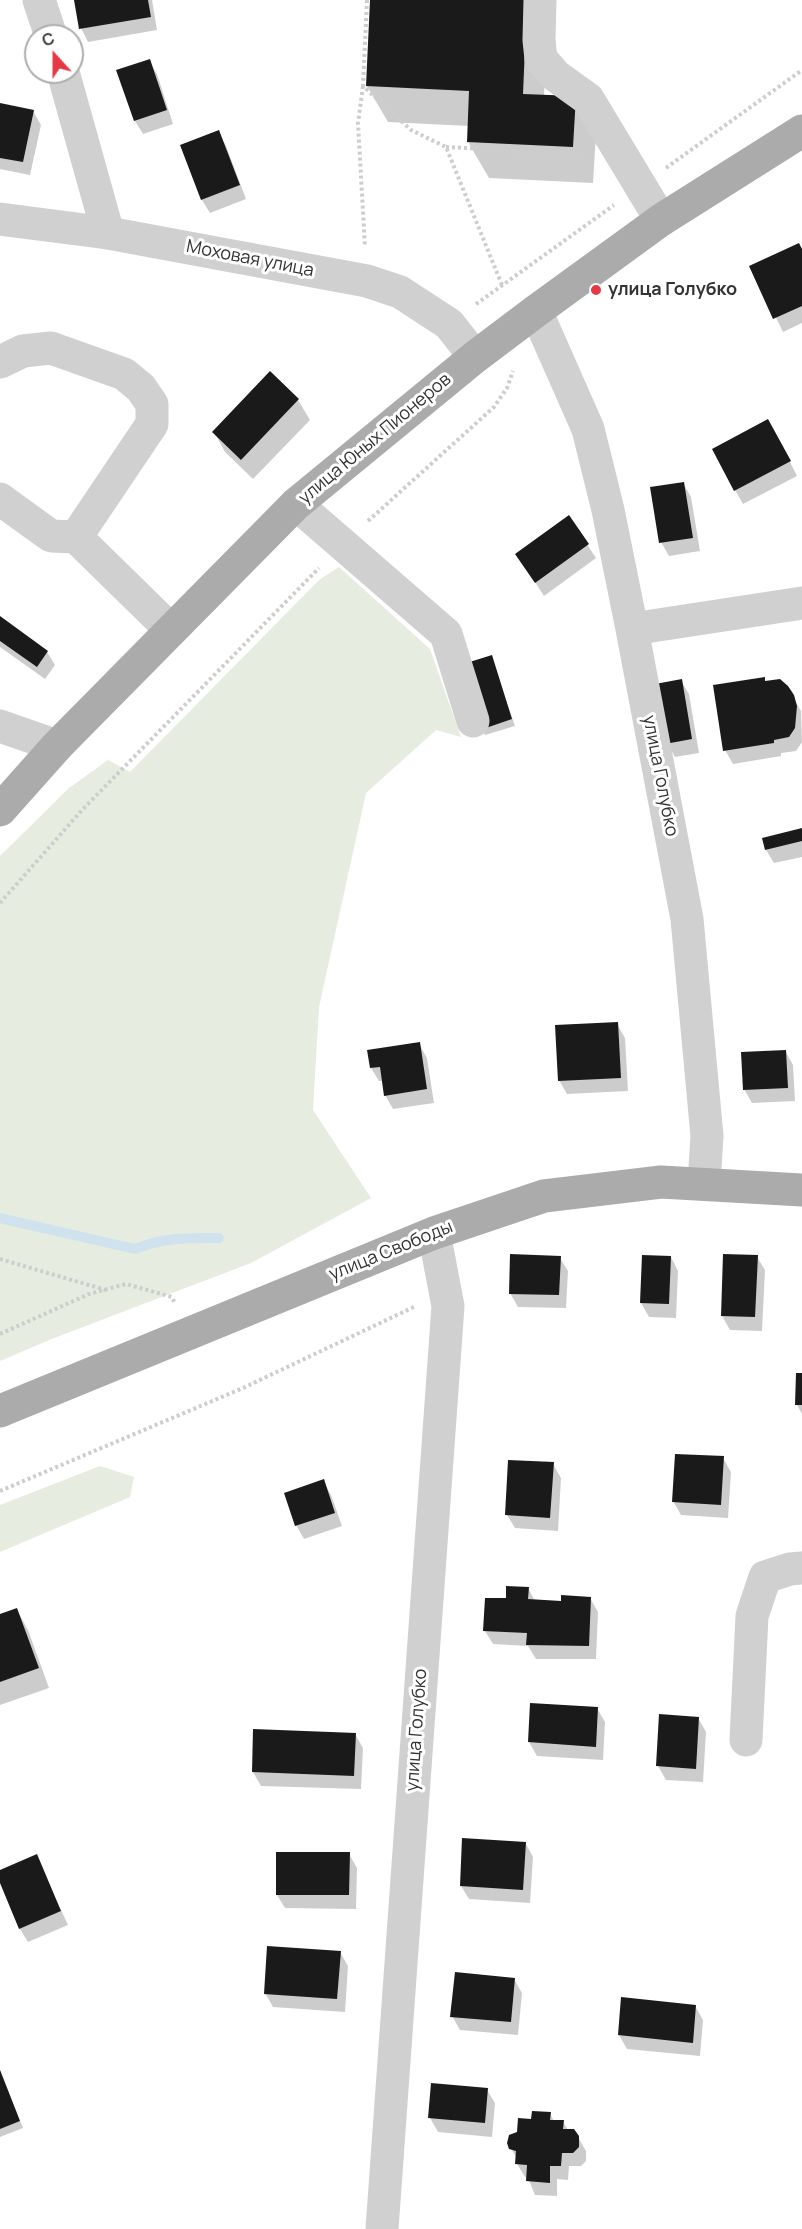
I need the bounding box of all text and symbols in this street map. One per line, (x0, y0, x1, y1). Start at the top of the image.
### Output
north arrow (24, 24, 84, 84)
text: С (39, 27, 58, 51)
street label: Моховая улица (184, 236, 316, 282)
place label: улица Голубко (608, 279, 737, 301)
marker: улица Голубко (589, 283, 603, 297)
street label: улица Юных Пионеров (294, 369, 456, 509)
street label: улица Голубко (638, 714, 682, 838)
street label: улица Свободы (326, 1216, 456, 1286)
street label: улица Голубко (402, 1668, 432, 1792)

